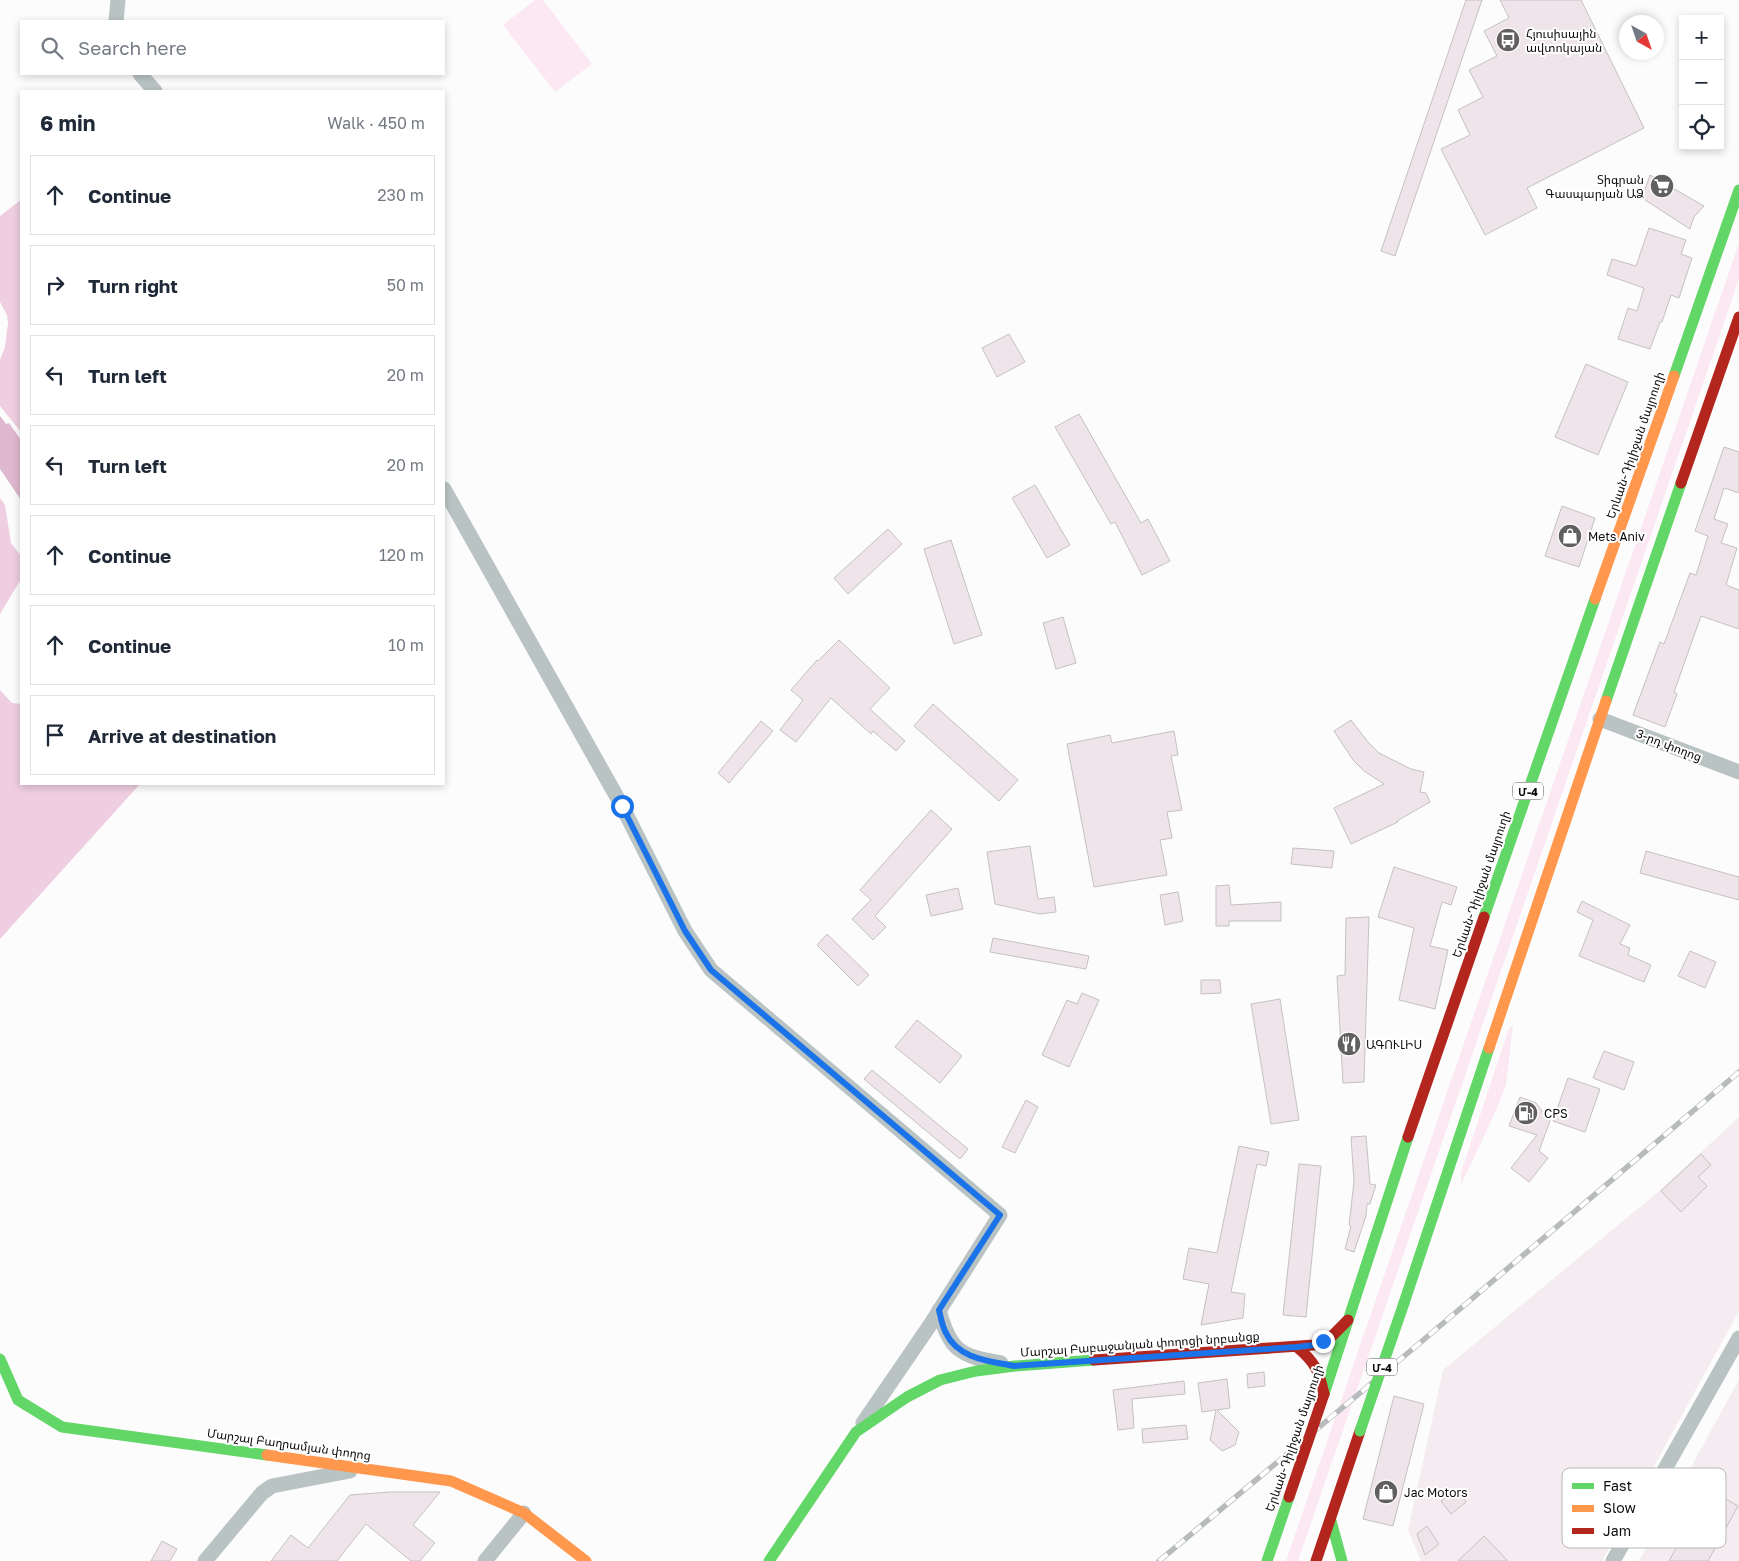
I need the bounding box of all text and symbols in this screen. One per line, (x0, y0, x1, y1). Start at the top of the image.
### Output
north arrow (1619, 15, 1664, 60)
map controls (1679, 15, 1724, 150)
button: + (1679, 15, 1724, 60)
search box (20, 20, 445, 75)
place label: Հյուսիսային ավտոկայան (1526, 26, 1602, 55)
bus stop icon: Հյուսիսային ավտոկայան (1495, 27, 1521, 53)
icon: search (38, 34, 66, 62)
text: Search here (78, 36, 187, 59)
button: − (1679, 60, 1724, 105)
button: locate (1679, 105, 1724, 150)
text: 6 min (40, 110, 95, 136)
text: Walk · 450 m (327, 113, 425, 133)
place label: Տիգրան Գասպարյան ԱՁ (1545, 172, 1644, 201)
supermarket icon: Տիգրան Գասպարյան ԱՁ (1649, 173, 1675, 199)
icon: ahead (41, 181, 69, 209)
text: Continue (88, 184, 171, 207)
text: 230 m (377, 185, 424, 205)
icon: right (41, 271, 69, 299)
text: Turn right (88, 274, 178, 297)
text: 50 m (387, 275, 424, 295)
icon: left (41, 361, 69, 389)
text: Turn left (88, 364, 167, 387)
text: 20 m (387, 365, 424, 385)
street label: Երևան-Դիլիջան մայրուղի (1603, 370, 1667, 520)
icon: left (41, 451, 69, 479)
text: Turn left (88, 454, 167, 477)
text: 20 m (387, 455, 424, 475)
shop icon: Mets Aniv (1557, 523, 1583, 549)
place label: Mets Aniv (1588, 529, 1645, 544)
icon: ahead (41, 541, 69, 569)
text: Continue (88, 544, 171, 567)
text: 120 m (379, 545, 424, 565)
icon: ahead (41, 631, 69, 659)
text: Continue (88, 634, 171, 657)
text: 10 m (388, 635, 424, 655)
icon: arrive (41, 721, 69, 749)
text: Arrive at destination (88, 724, 276, 747)
street label: 3-րդ փողոց (1634, 726, 1704, 764)
road number: Մ-4 (1513, 782, 1543, 799)
route start (611, 795, 634, 818)
street label: Երևան-Դիլիջան մայրուղի (1449, 809, 1513, 959)
restaurant icon: ԱԳՈՒԼԻՍ (1336, 1031, 1362, 1057)
place label: ԱԳՈՒԼԻՍ (1366, 1037, 1422, 1052)
fuel station icon: CPS (1513, 1100, 1539, 1126)
place label: CPS (1544, 1106, 1568, 1121)
street label: Մարշալ Բաբաջանյան փողոցի նրբանցք (1020, 1328, 1260, 1360)
route end (1312, 1330, 1335, 1353)
road number: Մ-4 (1367, 1358, 1397, 1375)
street label: Երևան-Դիլիջան մայրուղի (1262, 1363, 1326, 1513)
street label: Մարշալ Բաղրամյան փողոց (206, 1425, 372, 1463)
legend (1562, 1468, 1726, 1548)
text: Fast (1603, 1477, 1632, 1494)
shop icon: Jac Motors (1373, 1479, 1399, 1505)
place label: Jac Motors (1404, 1485, 1468, 1500)
text: Slow (1603, 1499, 1636, 1516)
text: Jam (1603, 1522, 1631, 1539)

